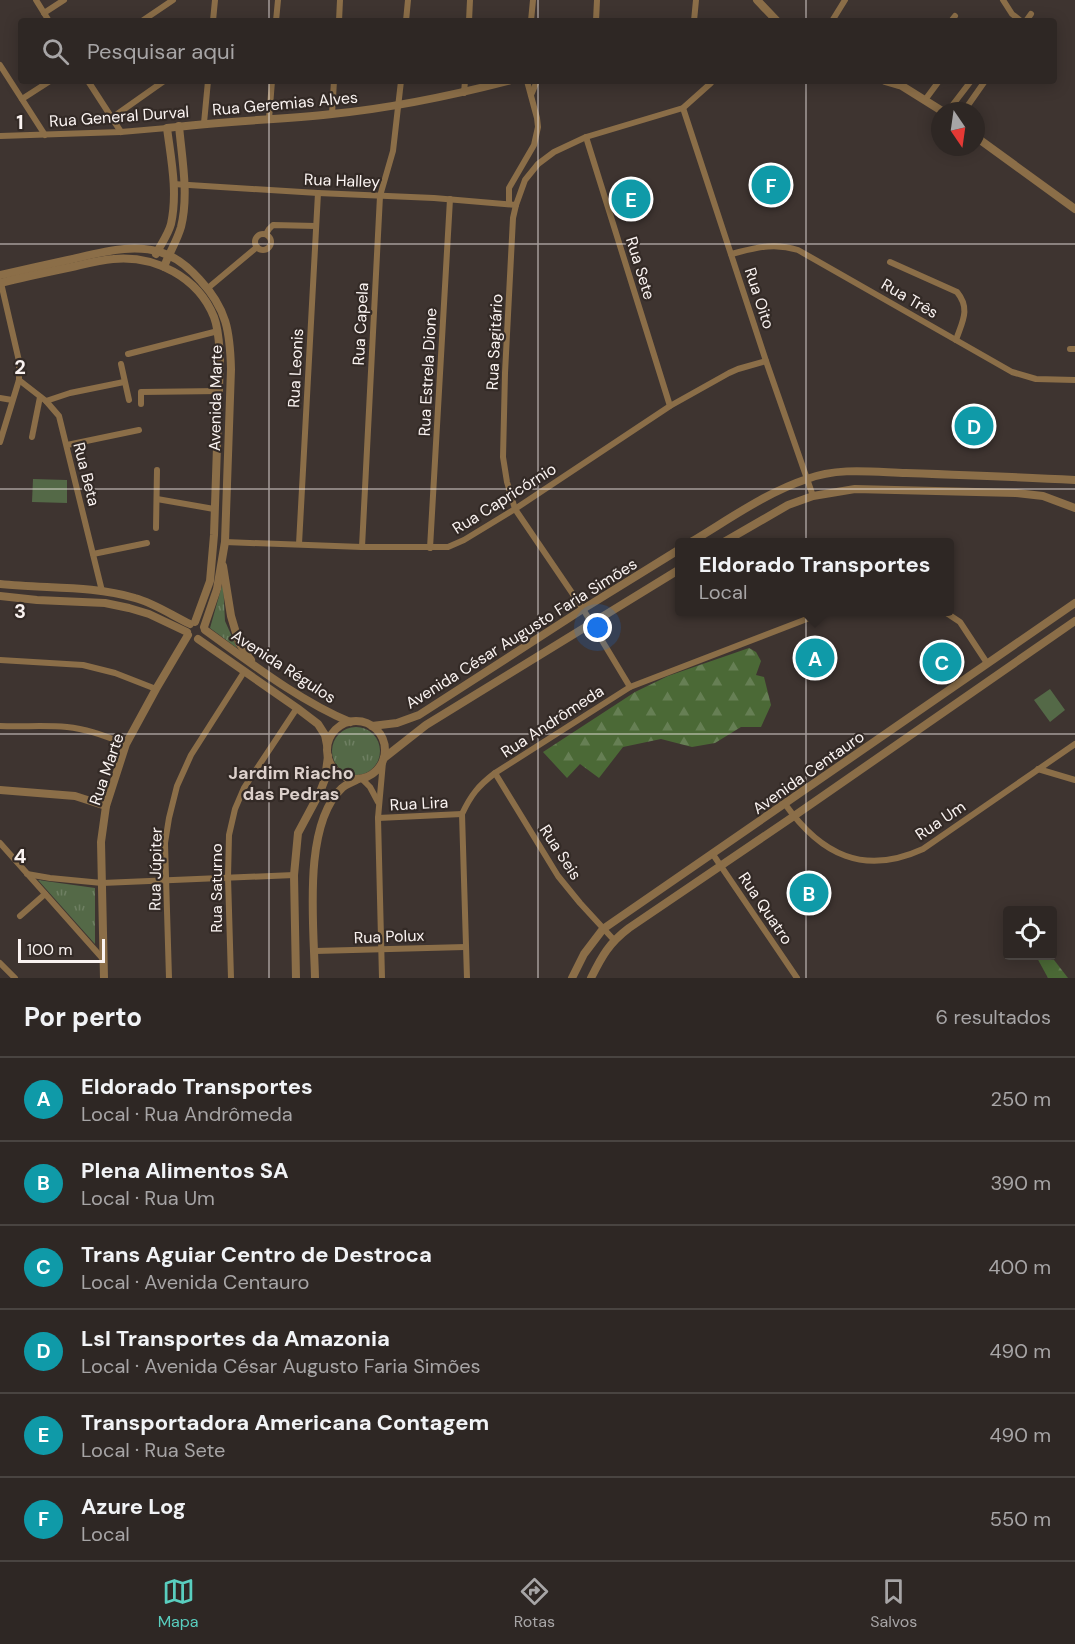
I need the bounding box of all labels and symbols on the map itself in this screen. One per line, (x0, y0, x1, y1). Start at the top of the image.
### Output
street label: Rua Geremias Alves (211, 87, 359, 120)
street label: Rua General Durval (48, 101, 190, 132)
north arrow (931, 102, 985, 156)
text: 1 (16, 109, 24, 135)
pin: F (752, 162, 790, 207)
street label: Rua Halley (304, 169, 380, 192)
pin: E (612, 176, 650, 222)
street label: Rua Sete (621, 234, 660, 302)
street label: Rua Oito (740, 265, 779, 332)
street label: Rua Três (877, 274, 942, 323)
street label: Rua Capela (348, 282, 373, 366)
street label: Rua Sagitário (481, 293, 508, 391)
street label: Rua Estrela Dione (414, 307, 441, 437)
street label: Rua Leonis (283, 328, 308, 408)
street label: Avenida Marte (204, 345, 227, 451)
text: 2 (14, 354, 26, 380)
pin: D (954, 404, 994, 448)
street label: Rua Beta (68, 440, 105, 508)
street label: Rua Capricórnio (448, 458, 560, 539)
street label: Avenida César Augusto Faria Simões (402, 553, 641, 714)
text: 3 (14, 598, 26, 624)
your location (583, 613, 612, 642)
street label: Avenida Régulos (228, 625, 340, 708)
pin: A (796, 636, 834, 680)
pin: C (922, 640, 962, 684)
street label: Rua Andrômeda (497, 680, 608, 763)
street label: Avenida Centauro (748, 726, 868, 819)
street label: Rua Marte (84, 730, 129, 808)
district label: Jardim Riacho das Pedras (228, 761, 354, 806)
street label: Rua Lira (389, 791, 449, 816)
street label: Rua Um (911, 796, 970, 845)
street label: Rua Seis (535, 821, 586, 884)
street label: Rua Júpiter (144, 827, 167, 911)
text: 4 (14, 843, 27, 869)
street label: Rua Saturno (206, 843, 227, 933)
street label: Rua Quatro (734, 868, 798, 949)
pin: B (790, 870, 828, 916)
street label: Rua Polux (353, 925, 425, 948)
scale bar (18, 936, 105, 964)

